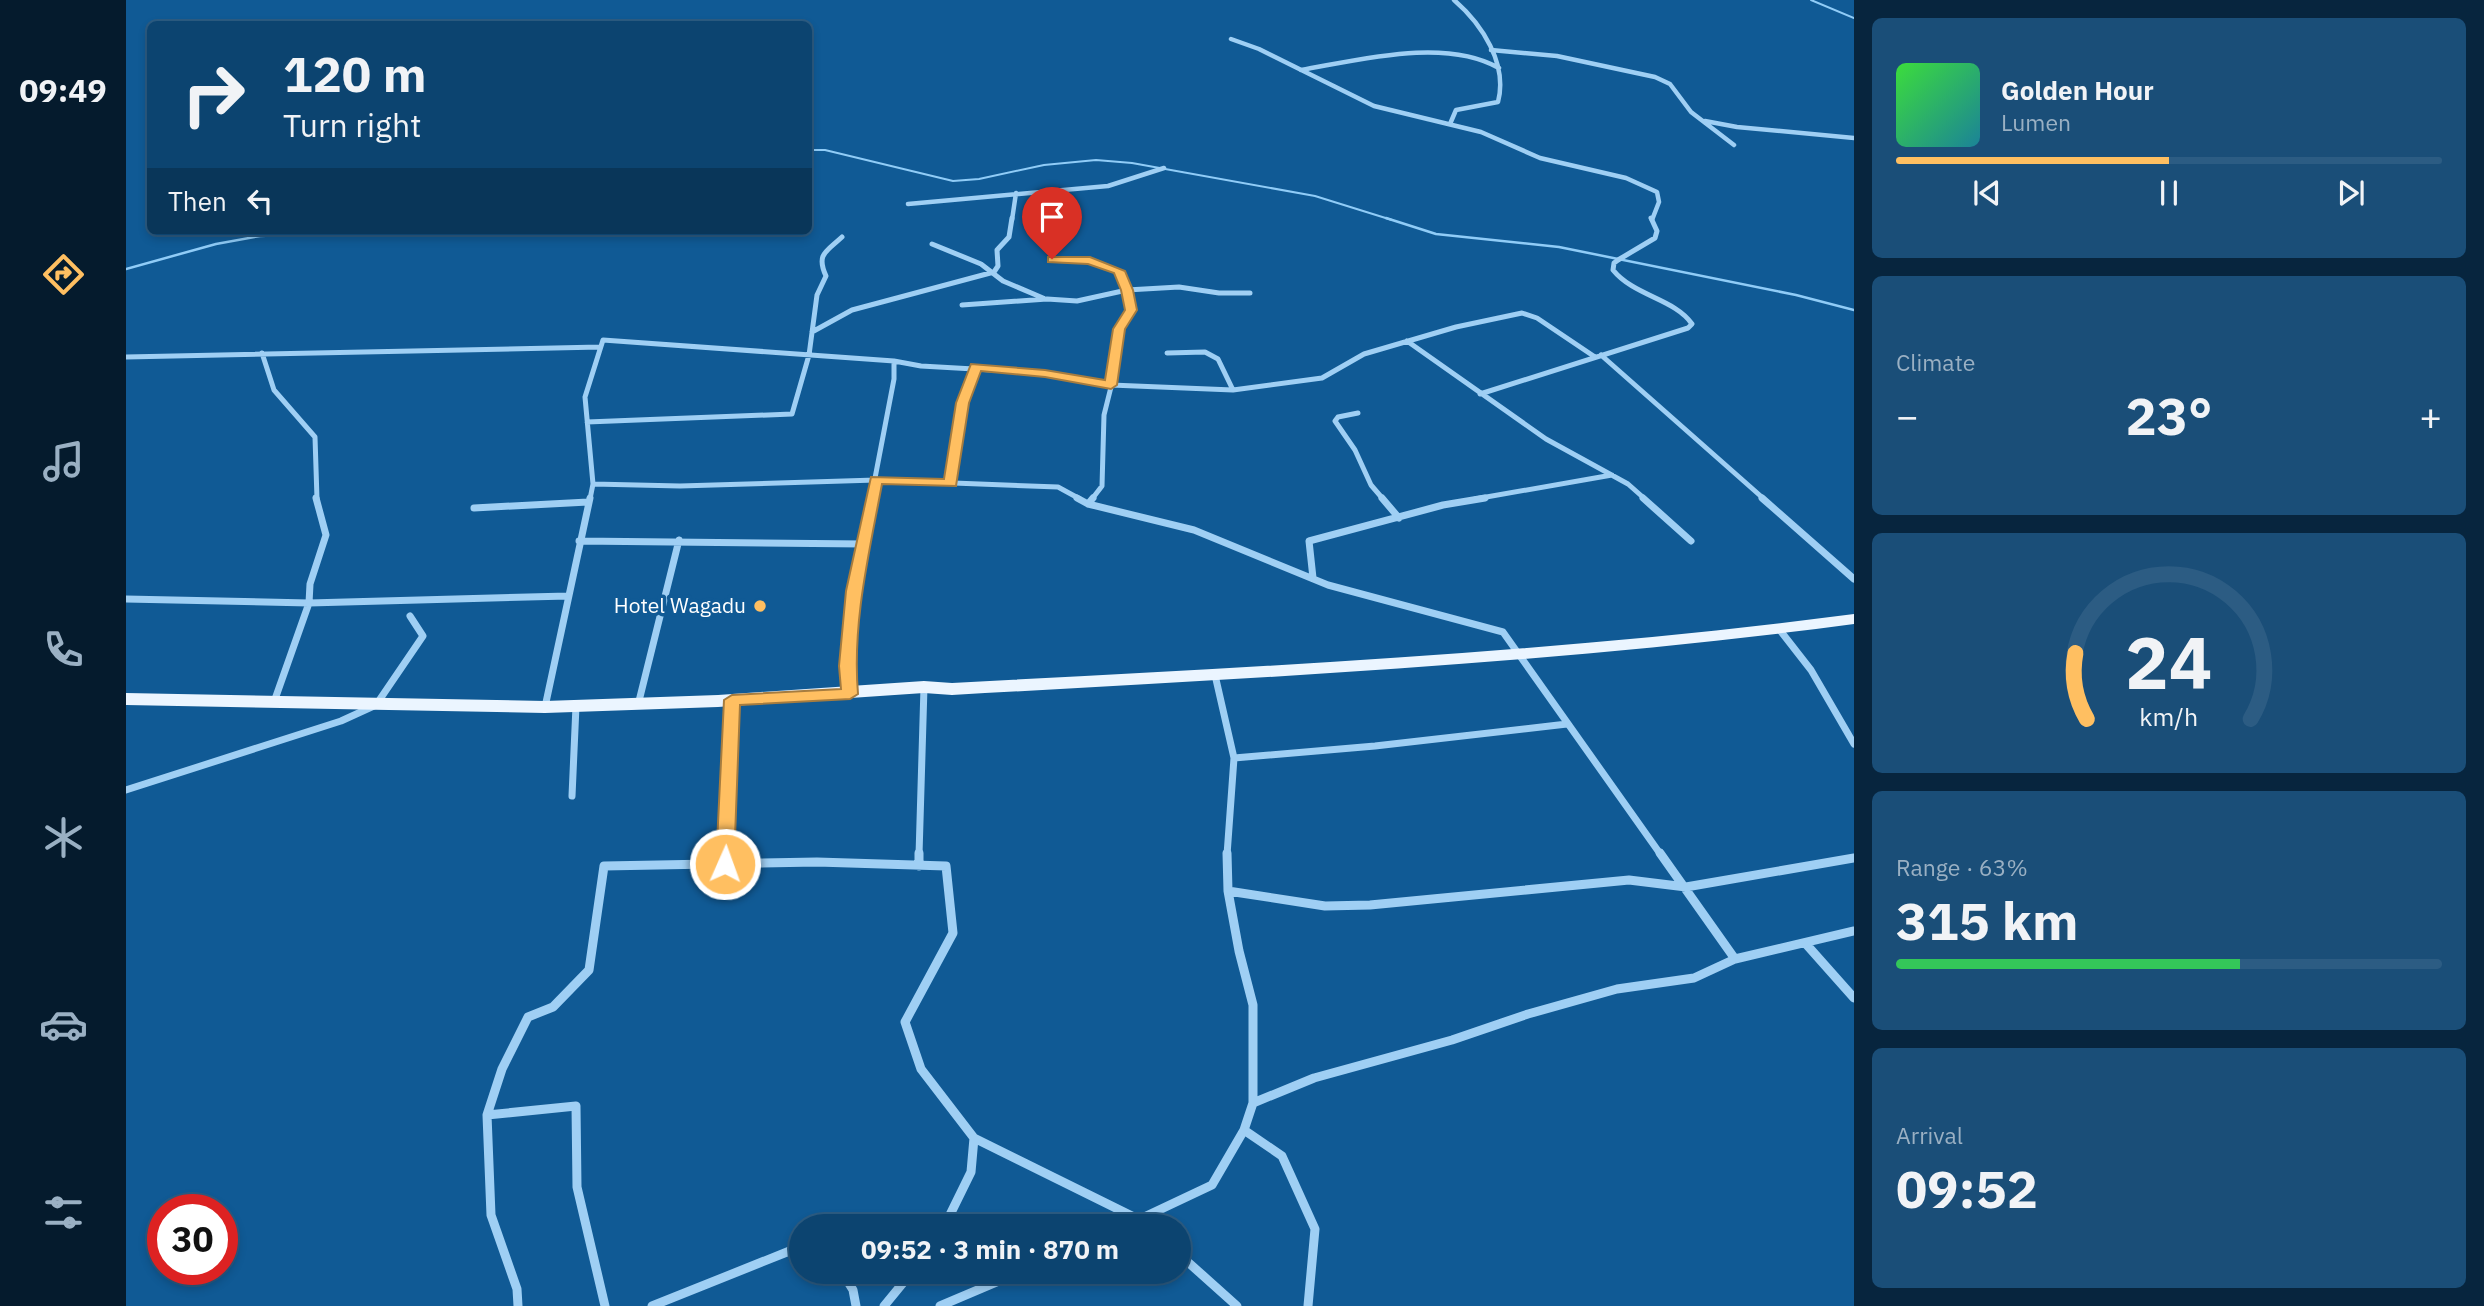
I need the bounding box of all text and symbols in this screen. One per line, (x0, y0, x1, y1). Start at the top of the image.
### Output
text: 120 m (283, 42, 427, 105)
icon: right (168, 49, 259, 140)
text: 09:49 (19, 69, 107, 111)
text: Golden Hour (2001, 73, 2154, 107)
text: Turn right (283, 104, 421, 146)
text: Lumen (2001, 107, 2071, 137)
icon: previous (1968, 174, 2006, 212)
icon: pause (2150, 174, 2188, 212)
icon: next (2332, 174, 2370, 212)
icon: left (241, 182, 279, 220)
text: Then (168, 184, 227, 218)
pin (1022, 187, 1082, 259)
icon: arrive (1033, 198, 1071, 236)
icon: directions (39, 250, 88, 299)
text: Climate (1896, 347, 1975, 377)
text: 23° (2126, 382, 2212, 449)
text: − (1896, 391, 1919, 440)
text: + (2419, 391, 2442, 440)
icon: music (39, 437, 88, 486)
place label: Hotel Wagadu (614, 591, 746, 619)
marker: Hotel Wagadu (752, 598, 768, 614)
text: 24 (2125, 614, 2213, 709)
icon: phone (39, 625, 88, 674)
text: km/h (2140, 700, 2198, 733)
icon: climate (39, 813, 88, 862)
position arrow (688, 827, 762, 901)
text: Range · 63% (1896, 852, 2028, 882)
text: 315 km (1896, 887, 2078, 954)
icon: car (39, 1000, 88, 1049)
text: Arrival (1896, 1120, 1963, 1150)
text: 09:52 (1896, 1155, 2038, 1222)
icon: filters (39, 1188, 88, 1237)
speed limit sign: 30 (147, 1194, 238, 1285)
text: 09:52 · 3 min · 870 m (861, 1232, 1119, 1266)

